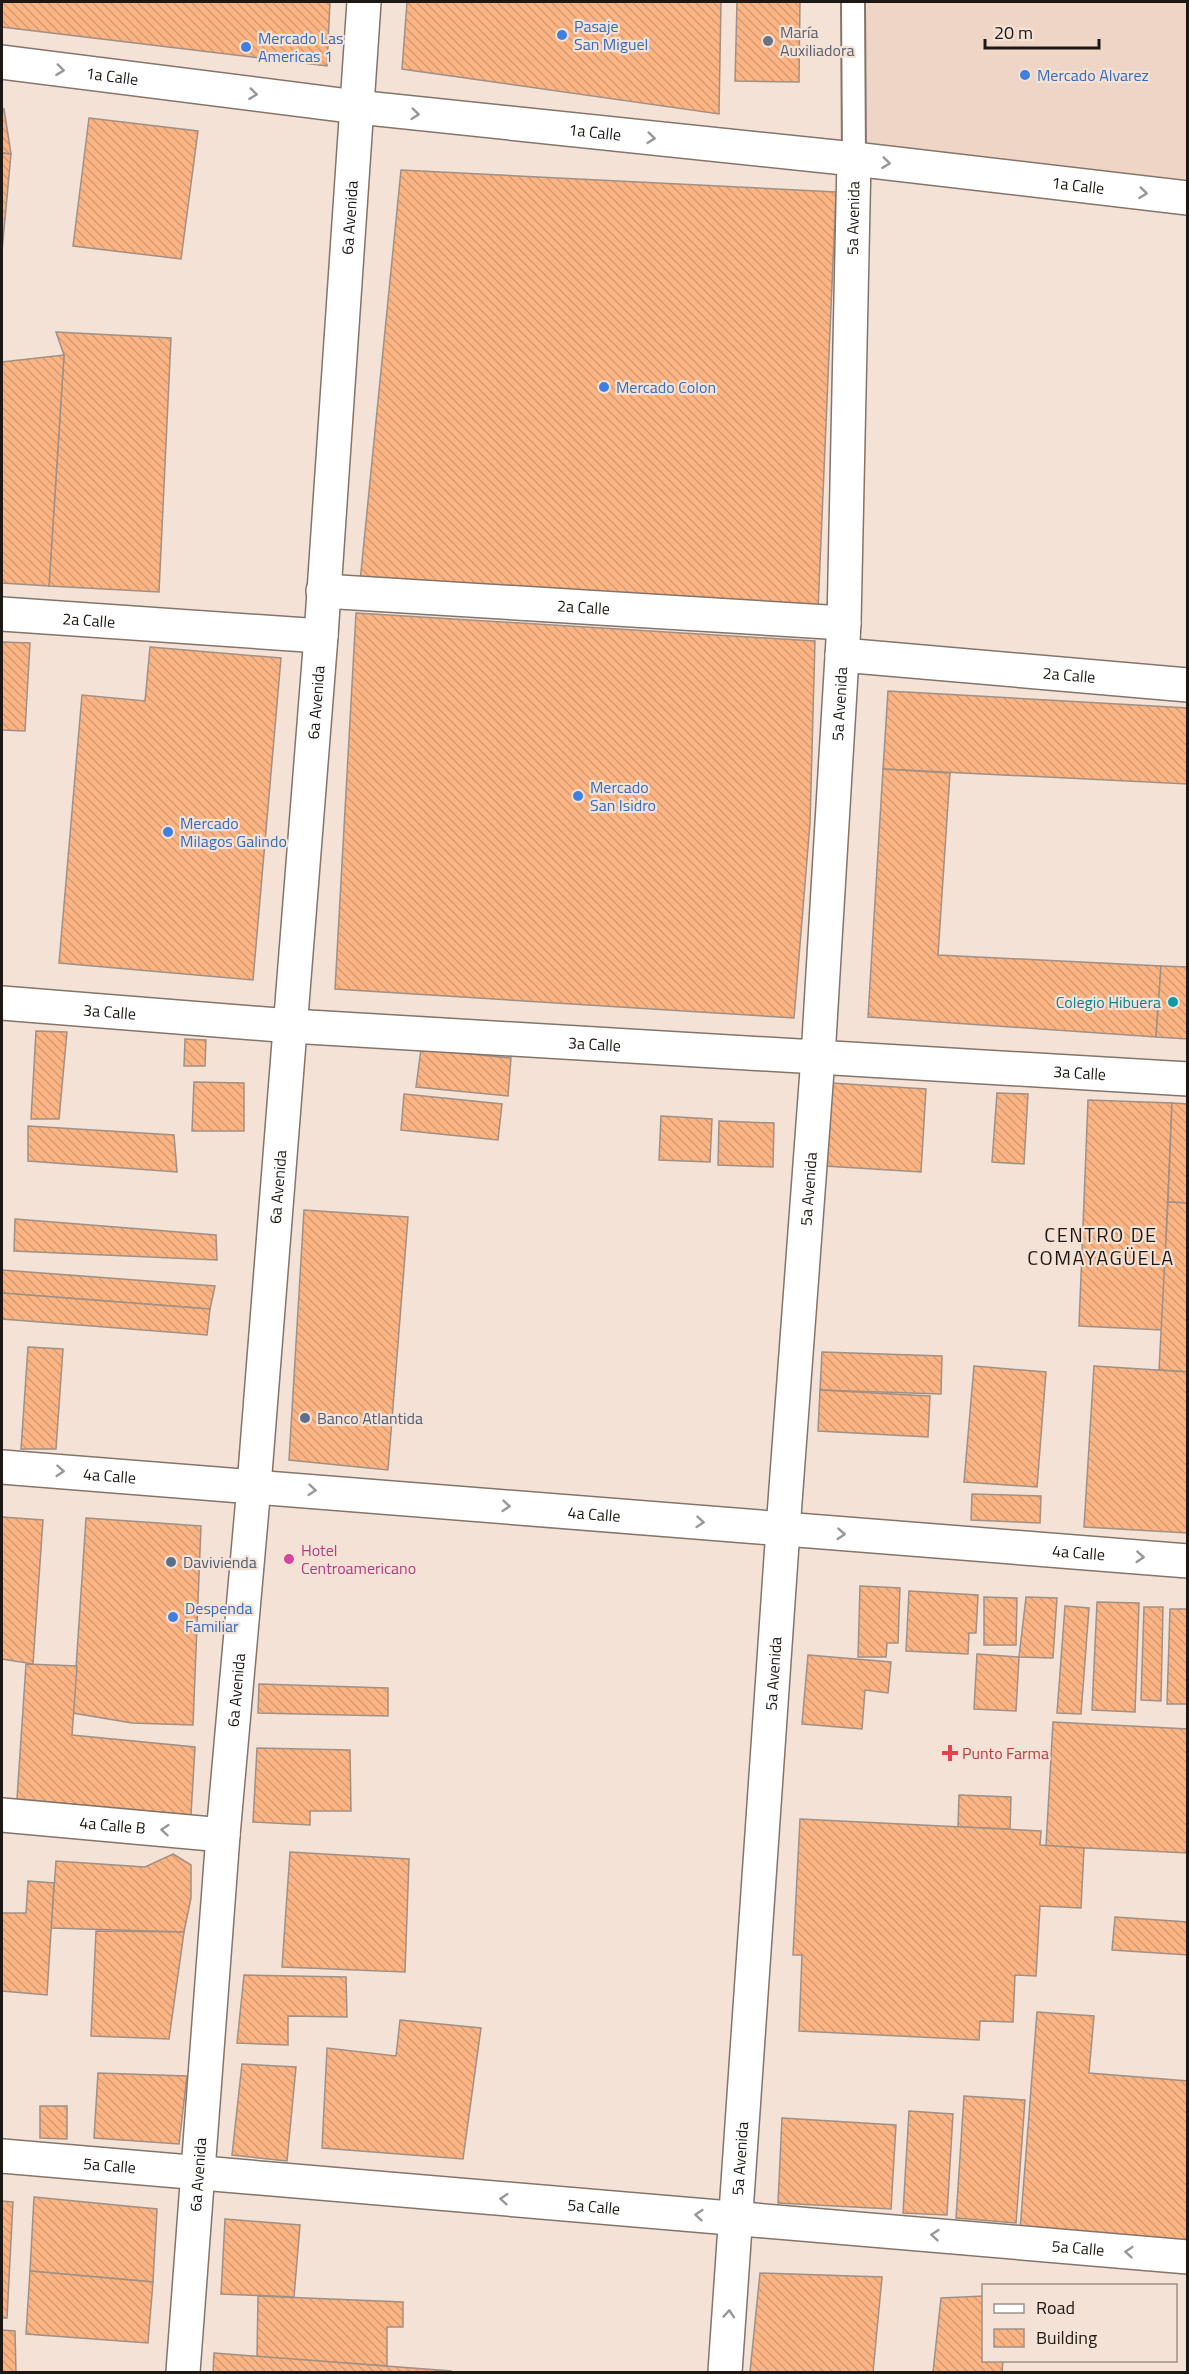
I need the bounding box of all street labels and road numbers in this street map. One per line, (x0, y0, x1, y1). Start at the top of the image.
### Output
street label: 1a Calle (84, 61, 140, 91)
street label: 1a Calle (567, 117, 622, 147)
street label: 1a Calle (1050, 170, 1106, 200)
street label: 6a Avenida (335, 180, 364, 255)
street label: 5a Avenida (840, 181, 866, 255)
street label: 2a Calle (556, 593, 611, 621)
street label: 2a Calle (62, 606, 116, 634)
street label: 2a Calle (1042, 660, 1096, 689)
street label: 6a Avenida (301, 665, 331, 740)
street label: 5a Avenida (825, 666, 853, 742)
street label: 3a Calle (82, 998, 137, 1026)
street label: 3a Calle (568, 1030, 622, 1057)
street label: 3a Calle (1053, 1059, 1107, 1086)
street label: 6a Avenida (263, 1149, 292, 1225)
street label: 5a Avenida (794, 1151, 823, 1227)
street label: 4a Calle (82, 1461, 137, 1490)
street label: 4a Calle (567, 1500, 621, 1528)
street label: 4a Calle (1051, 1538, 1106, 1566)
street label: 5a Avenida (759, 1636, 788, 1711)
street label: 6a Avenida (221, 1652, 251, 1728)
street label: 4a Calle B (79, 1810, 147, 1840)
street label: 5a Avenida (725, 2121, 754, 2196)
street label: 6a Avenida (183, 2137, 212, 2212)
street label: 5a Calle (82, 2151, 137, 2179)
street label: 5a Calle (567, 2192, 621, 2221)
street label: 5a Calle (1051, 2233, 1105, 2262)

